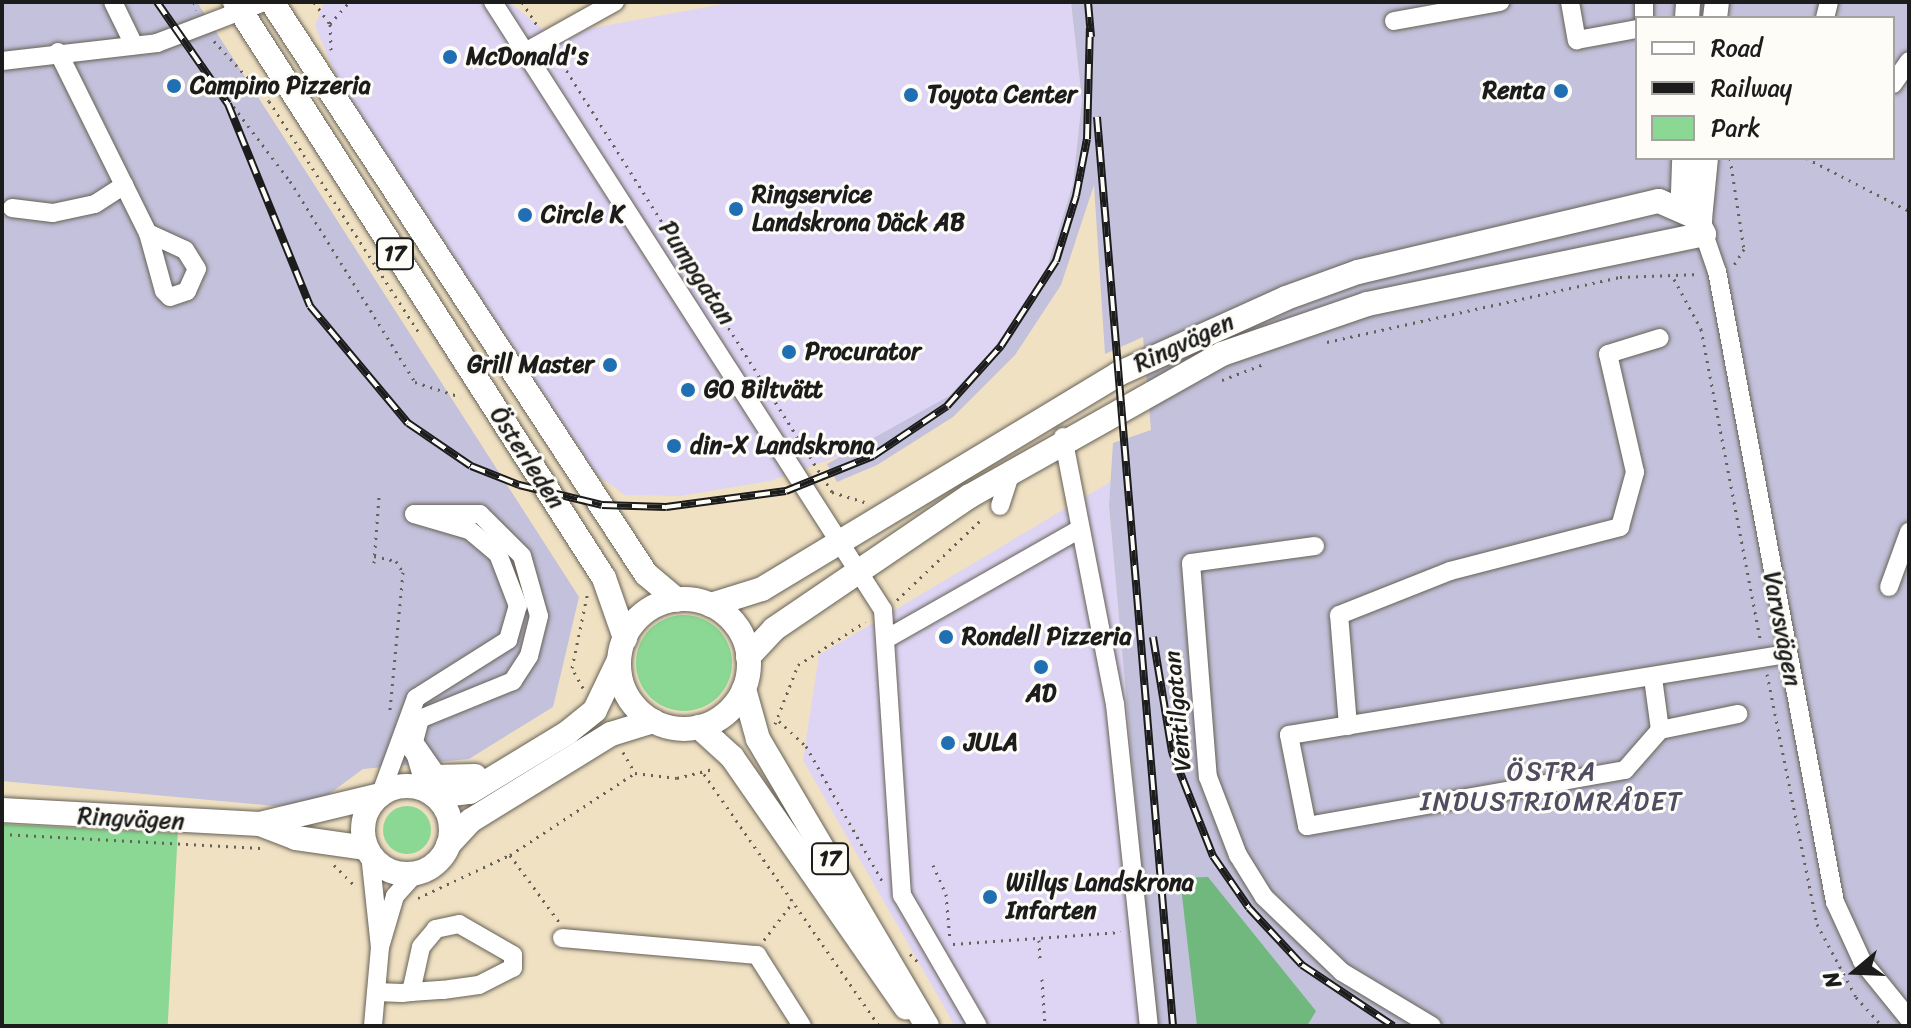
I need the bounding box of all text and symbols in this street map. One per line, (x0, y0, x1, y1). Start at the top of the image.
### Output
legend (1635, 16, 1895, 160)
text: Road (1711, 27, 1762, 69)
place label: McDonald's (466, 43, 589, 71)
marker: McDonald's (441, 48, 459, 66)
text: Railway (1711, 67, 1792, 109)
place label: Campino Pizzeria (190, 72, 371, 100)
marker: Campino Pizzeria (165, 77, 183, 95)
place label: Renta (1483, 77, 1545, 105)
place label: Toyota Center (927, 81, 1077, 109)
marker: Renta (1552, 82, 1570, 100)
marker: Toyota Center (902, 86, 920, 104)
text: Park (1711, 107, 1760, 149)
place label: Ringservice Landskrona Däck AB (752, 181, 965, 237)
marker: Ringservice Landskrona Däck AB (727, 200, 745, 218)
place label: Circle K (541, 201, 624, 229)
marker: Circle K (516, 206, 534, 224)
street label: Pumpgatan (653, 216, 741, 330)
road number: 17 (375, 236, 415, 272)
street label: Ringvägen (1129, 307, 1239, 379)
place label: Procurator (805, 338, 921, 366)
marker: Procurator (780, 343, 798, 361)
place label: Grill Master (467, 351, 594, 379)
marker: Grill Master (601, 356, 619, 374)
place label: GO Biltvätt (704, 376, 823, 404)
marker: GO Biltvätt (679, 381, 697, 399)
street label: Österleden (483, 402, 571, 514)
place label: din-X Landskrona (690, 432, 874, 460)
marker: din-X Landskrona (665, 437, 683, 455)
street label: Varvsvägen (1757, 569, 1807, 689)
place label: Rondell Pizzeria (962, 623, 1131, 651)
marker: Rondell Pizzeria (937, 628, 955, 646)
street label: Ventilgatan (1158, 649, 1198, 773)
marker: AD (1032, 658, 1050, 676)
place label: AD (1026, 680, 1056, 708)
place label: JULA (964, 729, 1018, 757)
marker: JULA (939, 734, 957, 752)
district label: ÖSTRA INDUSTRIOMRÅDET (1424, 756, 1680, 818)
street label: Ringvägen (77, 802, 185, 836)
road number: 17 (810, 841, 850, 877)
place label: Willys Landskrona Infarten (1006, 869, 1193, 925)
marker: Willys Landskrona Infarten (981, 888, 999, 906)
north arrow (1815, 932, 1895, 1012)
text: N (1811, 966, 1853, 994)

